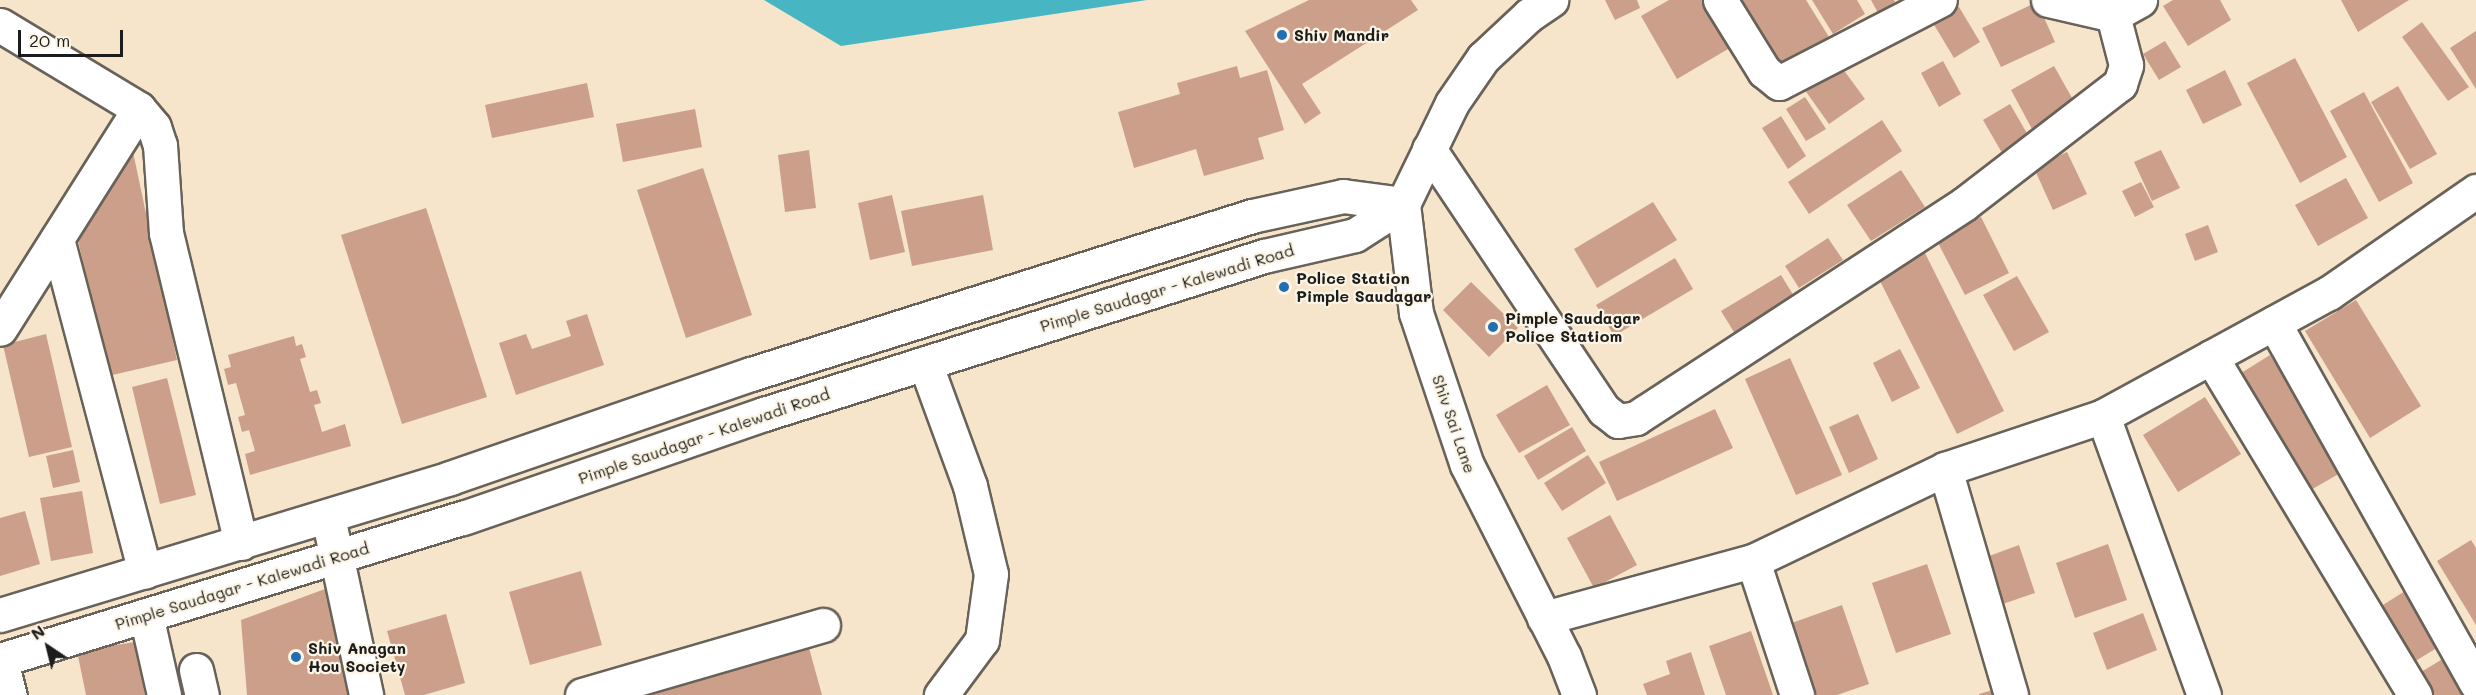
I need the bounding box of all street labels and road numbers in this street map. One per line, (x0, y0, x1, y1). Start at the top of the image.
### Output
street label: Pimple Saudagar - Kalewadi Road (1038, 240, 1296, 336)
street label: Shiv Sai Lane (1428, 372, 1480, 476)
street label: Pimple Saudagar - Kalewadi Road (576, 384, 832, 488)
street label: Pimple Saudagar - Kalewadi Road (113, 538, 371, 634)

